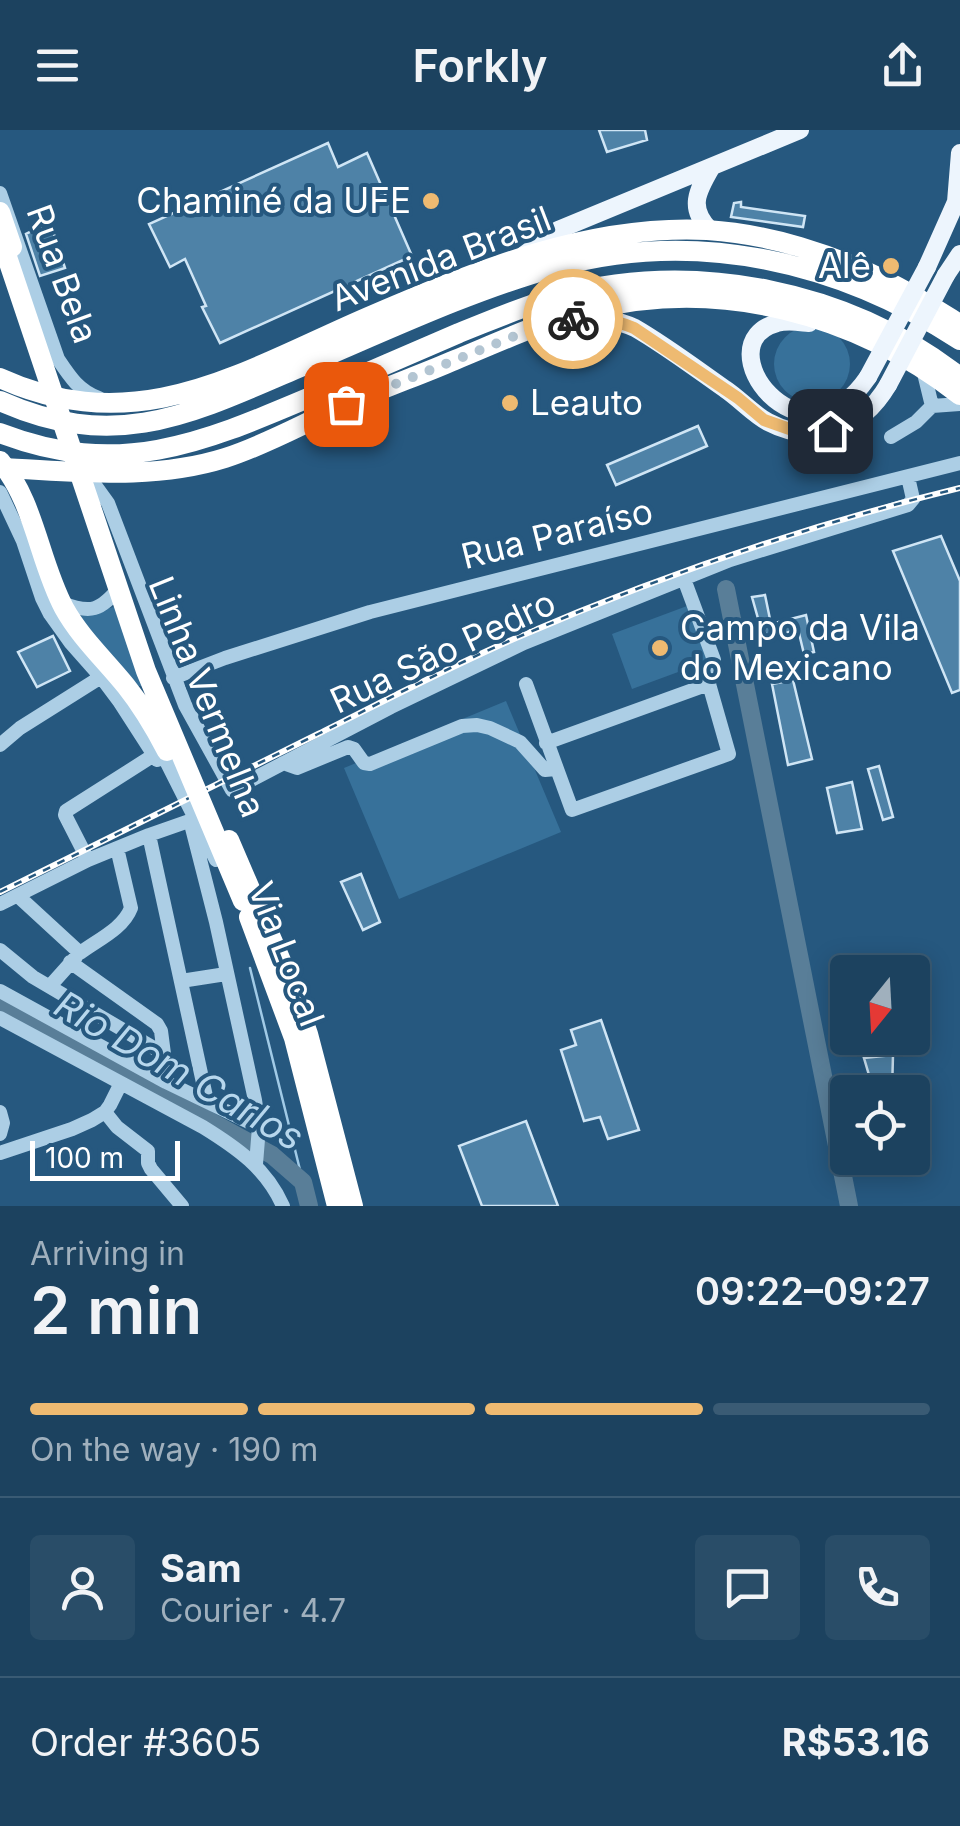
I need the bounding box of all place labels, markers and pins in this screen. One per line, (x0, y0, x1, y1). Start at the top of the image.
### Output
place label: Chaminé da UFE (136, 179, 411, 221)
marker: Chaminé da UFE (420, 190, 442, 212)
place label: Alê (818, 244, 871, 286)
marker: Alê (880, 255, 902, 277)
pin (304, 362, 389, 447)
place label: Leauto (530, 381, 643, 423)
pin (788, 389, 873, 474)
marker: Leauto (499, 392, 521, 414)
place label: Campo da Vila do Mexicano (680, 606, 920, 688)
marker: Campo da Vila do Mexicano (649, 637, 671, 659)

